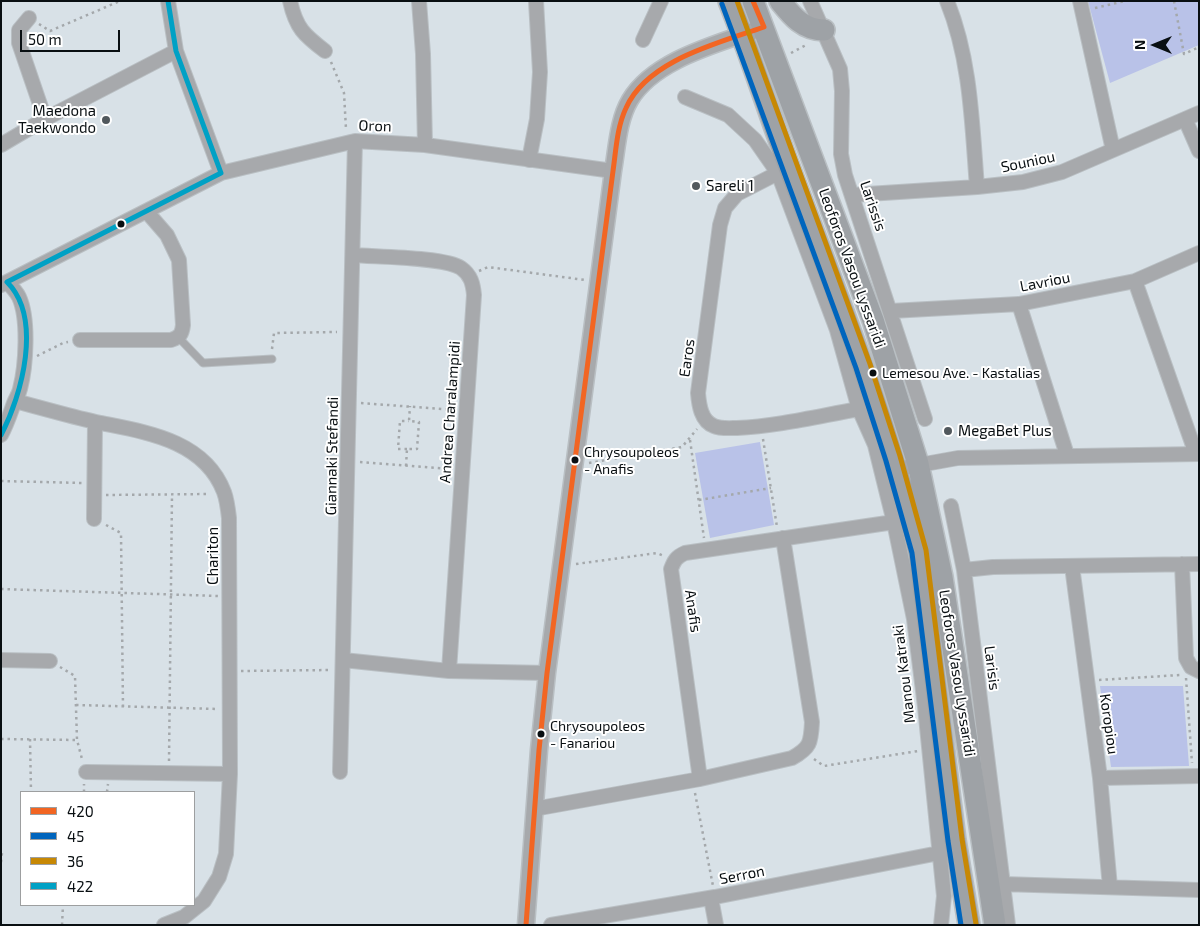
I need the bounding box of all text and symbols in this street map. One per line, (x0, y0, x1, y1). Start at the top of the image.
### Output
scale bar (22, 20, 122, 52)
north arrow (1130, 20, 1180, 70)
text: 50 m (28, 30, 62, 48)
text: N (1131, 40, 1148, 50)
place label: Maedona Taekwondo (18, 102, 96, 137)
marker: Maedona Taekwondo (100, 114, 112, 126)
street label: Oron (358, 116, 392, 136)
street label: Souniou (999, 147, 1057, 177)
place label: Sareli 1 (706, 177, 754, 195)
street label: Larissis (856, 178, 890, 234)
marker: Sareli 1 (690, 180, 702, 192)
street label: Leoforos Vasou Lyssaridi (815, 186, 889, 350)
unlabelled marker (116, 219, 126, 229)
street label: Lavriou (1018, 268, 1072, 296)
street label: Earos (675, 338, 699, 378)
street label: Andrea Charalampidi (436, 340, 464, 484)
place label: Lemesou Ave. - Kastalias (882, 365, 1040, 381)
marker: Lemesou Ave. - Kastalias (868, 368, 878, 378)
street label: Giannaki Stefandi (322, 396, 342, 516)
place label: MegaBet Plus (958, 422, 1052, 440)
marker: MegaBet Plus (942, 425, 954, 437)
place label: Chrysoupoleos - Anafis (584, 444, 679, 477)
marker: Chrysoupoleos - Anafis (570, 455, 580, 465)
street label: Chariton (204, 527, 222, 585)
street label: Anafis (681, 588, 705, 634)
street label: Leoforos Vasou Lyssaridi (935, 588, 979, 758)
street label: Manou Katraki (889, 624, 919, 724)
street label: Larisis (980, 645, 1004, 691)
street label: Koropiou (1096, 693, 1122, 755)
place label: Chrysoupoleos - Fanariou (550, 718, 645, 750)
marker: Chrysoupoleos - Fanariou (536, 729, 546, 739)
legend (20, 791, 195, 906)
text: 420 (67, 802, 94, 820)
text: 45 (67, 827, 84, 845)
text: 36 (67, 852, 84, 870)
street label: Serron (718, 862, 766, 888)
text: 422 (67, 877, 93, 895)

